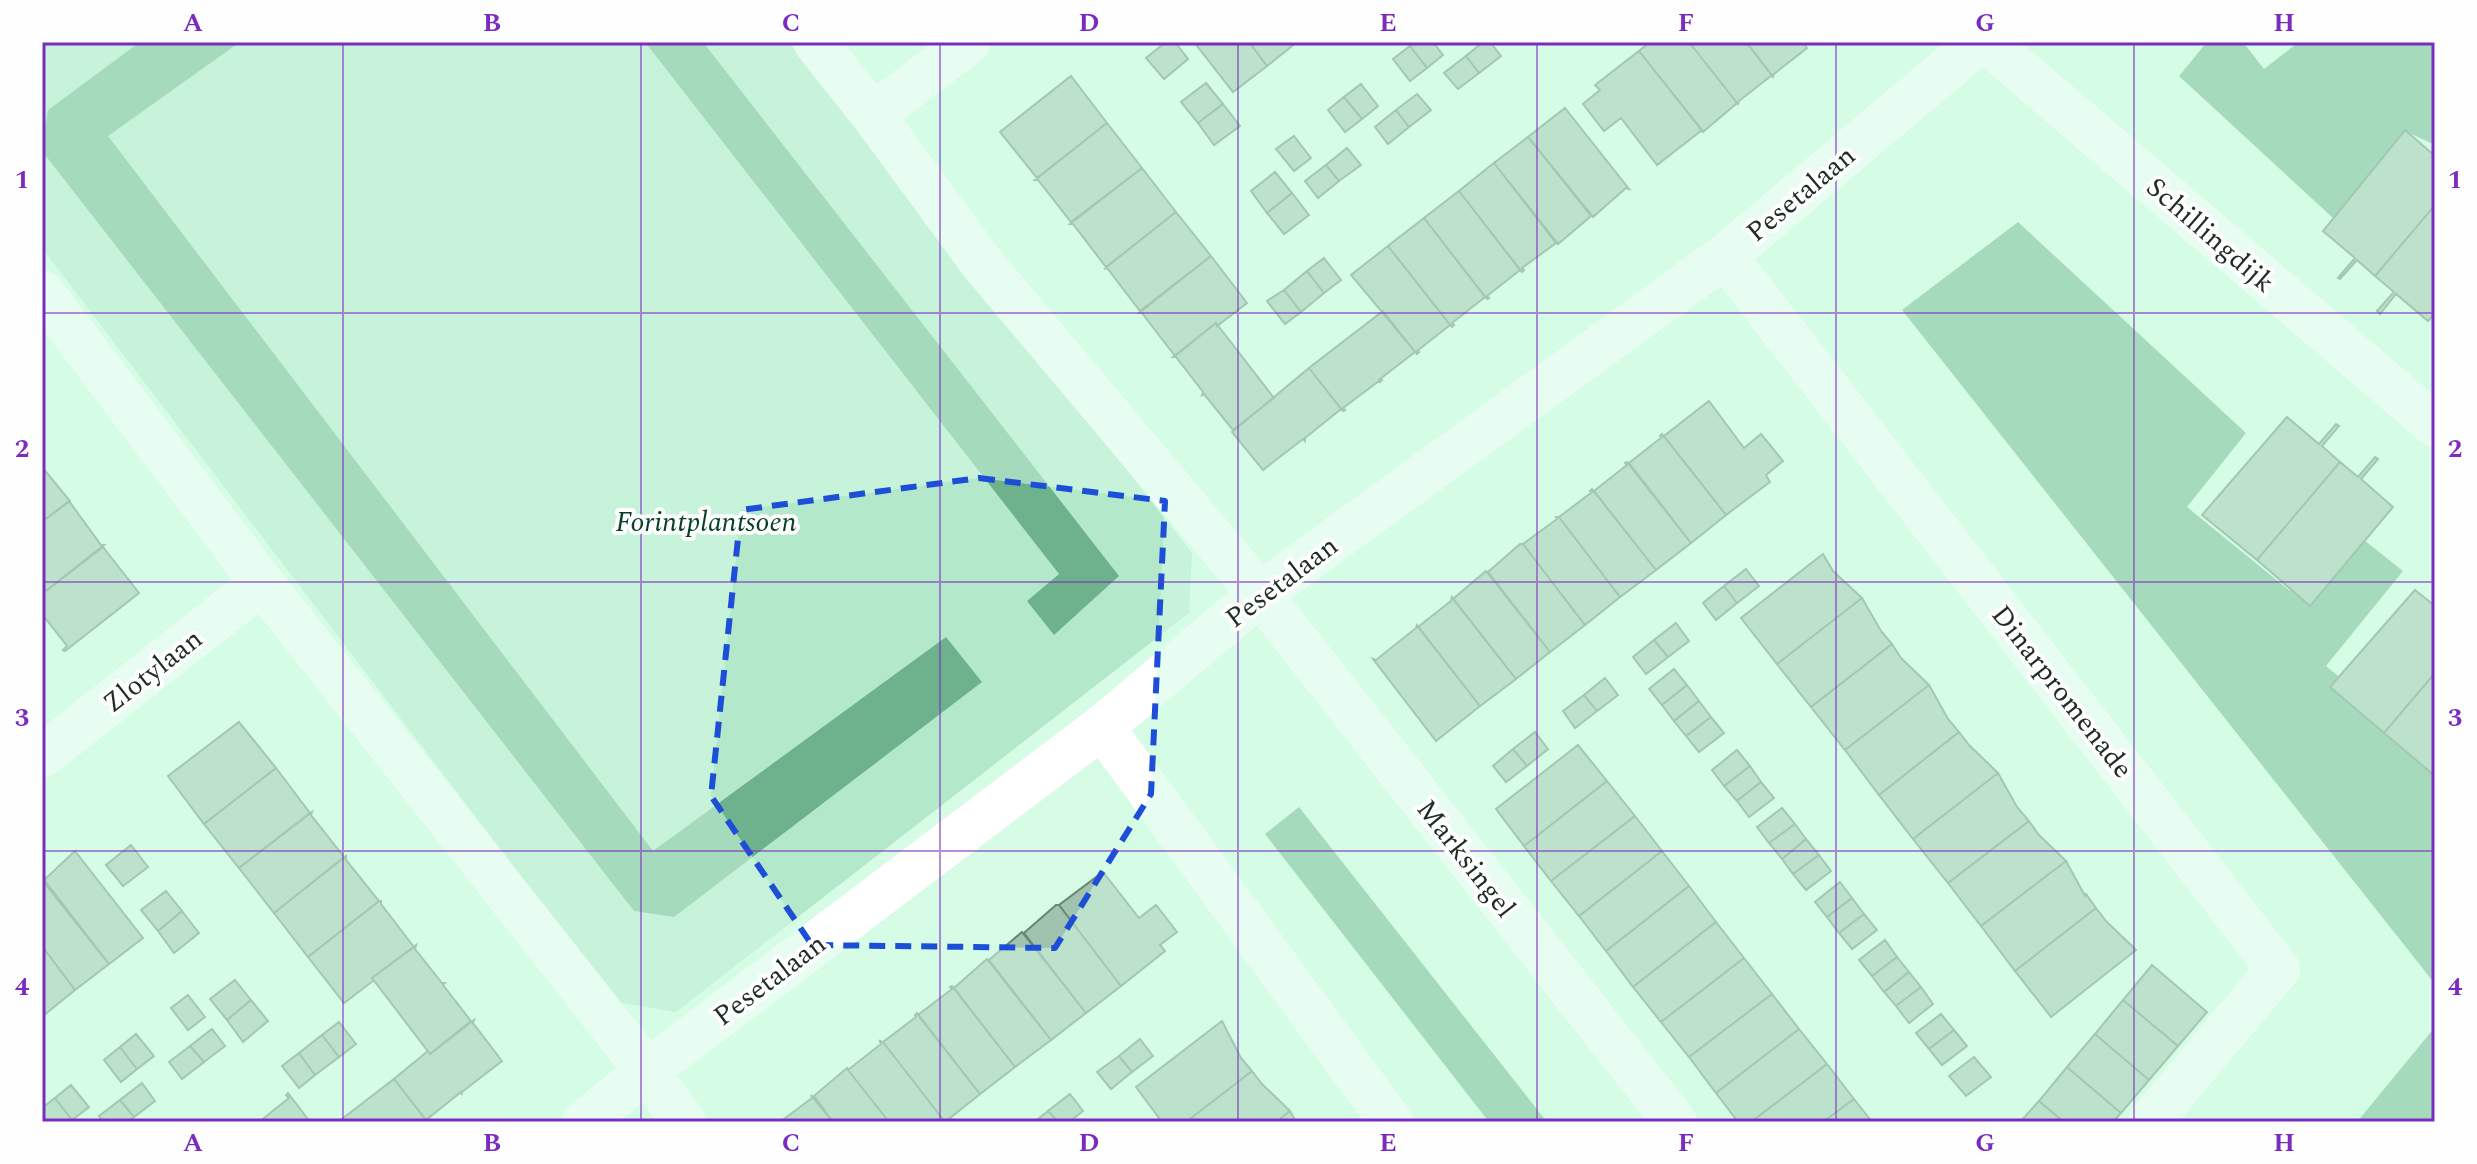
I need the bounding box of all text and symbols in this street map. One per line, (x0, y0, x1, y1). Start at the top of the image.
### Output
text: A (183, 3, 203, 43)
text: B (483, 3, 501, 43)
text: C (782, 3, 800, 43)
text: D (1079, 3, 1099, 43)
text: E (1379, 3, 1397, 43)
text: F (1678, 3, 1694, 43)
text: G (1975, 3, 1995, 43)
text: H (2273, 3, 2295, 43)
street label: Pesetalaan (1737, 135, 1865, 253)
text: 1 (15, 160, 29, 200)
text: 1 (2448, 160, 2462, 200)
street label: Schillingdijk (2136, 167, 2284, 304)
text: 2 (15, 429, 29, 469)
text: 2 (2448, 429, 2462, 469)
park label: Forintplantsoen (615, 501, 797, 544)
street label: Pesetalaan (1216, 525, 1348, 639)
street label: Dinarpromenade (1980, 596, 2143, 788)
street label: Zlotylaan (94, 618, 212, 724)
text: 3 (15, 698, 29, 738)
text: 3 (2448, 698, 2462, 738)
street label: Marksingel (1406, 790, 1526, 928)
street label: Pesetalaan (704, 923, 836, 1037)
text: 4 (15, 967, 30, 1007)
text: 4 (2448, 967, 2463, 1007)
text: A (183, 1123, 203, 1163)
text: B (483, 1123, 501, 1163)
text: C (782, 1123, 800, 1163)
text: D (1079, 1123, 1099, 1163)
text: E (1379, 1123, 1397, 1163)
text: F (1678, 1123, 1694, 1163)
text: G (1975, 1123, 1995, 1163)
text: H (2273, 1123, 2295, 1163)

